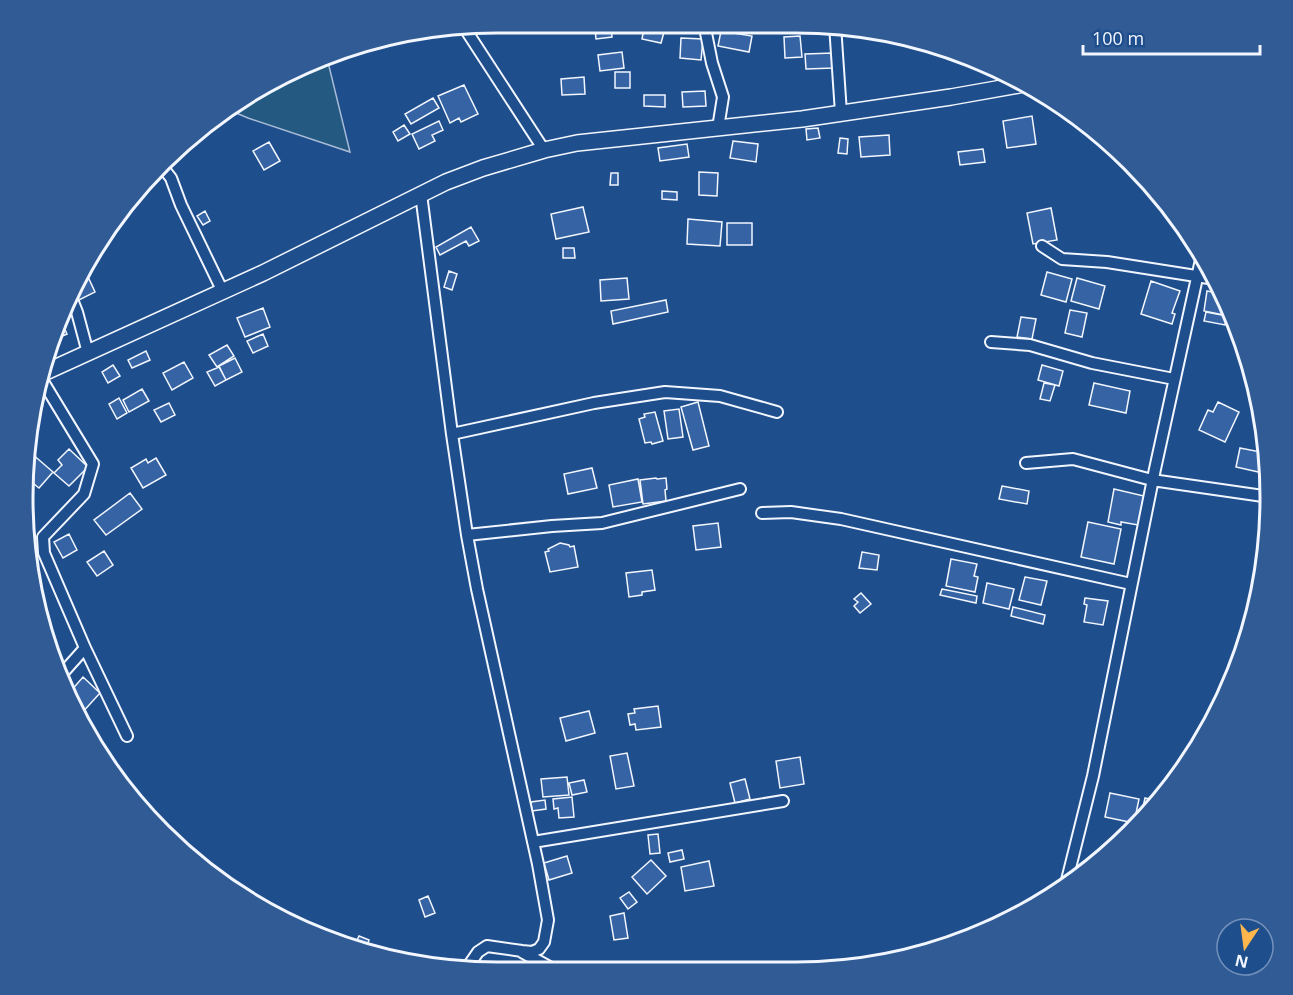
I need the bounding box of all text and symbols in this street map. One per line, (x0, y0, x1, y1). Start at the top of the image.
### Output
scale bar (1083, 18, 1260, 56)
text: 100 m (1092, 26, 1144, 50)
north arrow (1215, 917, 1275, 977)
text: N (1233, 949, 1250, 974)

